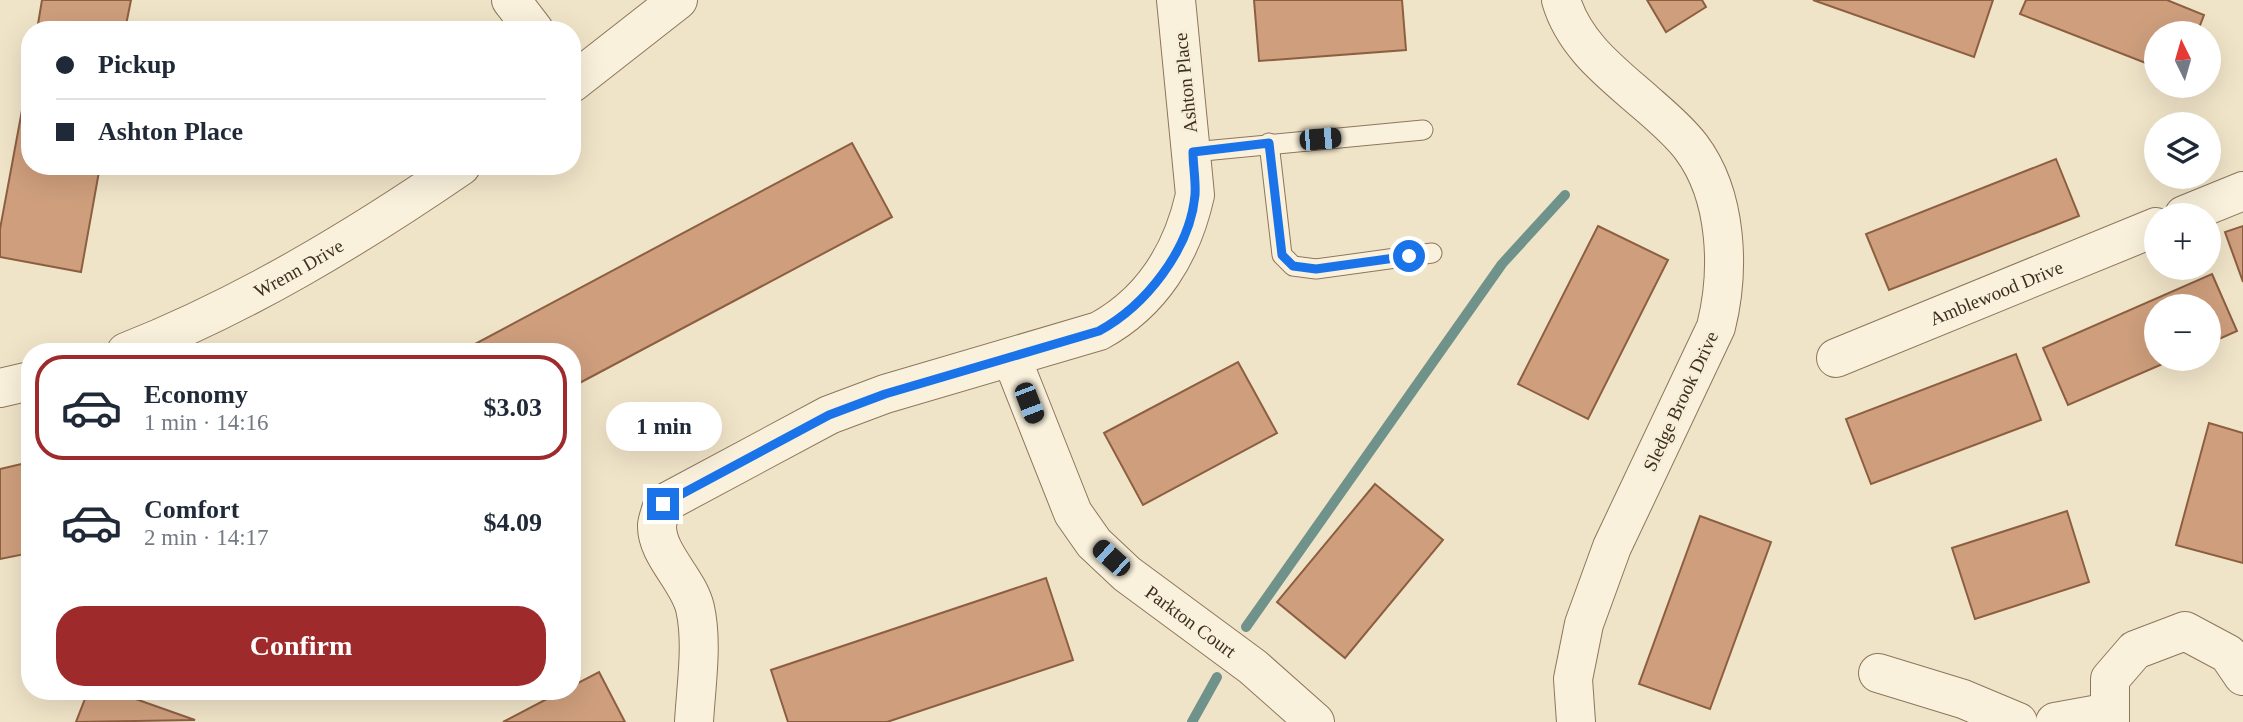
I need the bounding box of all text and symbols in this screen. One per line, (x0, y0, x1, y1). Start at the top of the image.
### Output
north arrow (2144, 21, 2221, 98)
map controls (2144, 21, 2221, 371)
street label: Ashton Place (1170, 32, 1201, 134)
text: Pickup (98, 50, 176, 79)
button: layers (2144, 112, 2221, 189)
text: Ashton Place (98, 117, 243, 146)
car (1299, 127, 1342, 151)
button: + (2144, 203, 2221, 280)
street label: Wrenn Drive (251, 235, 347, 302)
route start (1393, 240, 1425, 272)
street label: Amblewood Drive (1927, 256, 2066, 330)
button: − (2144, 294, 2221, 371)
street label: Sledge Brook Drive (1639, 328, 1722, 475)
icon: car (60, 376, 123, 439)
text: Economy (144, 380, 248, 409)
car (1012, 380, 1047, 426)
text: $3.03 (484, 393, 542, 422)
callout: 1 min (605, 402, 721, 452)
text: 1 min · 14:16 (144, 410, 269, 435)
text: 1 min (636, 414, 692, 439)
route end (647, 488, 679, 520)
icon: car (60, 491, 123, 554)
text: Comfort (144, 495, 239, 524)
text: $4.09 (484, 508, 542, 537)
text: 2 min · 14:17 (144, 525, 269, 550)
car (1089, 536, 1134, 580)
street label: Parkton Court (1141, 581, 1241, 662)
button: Confirm (56, 606, 546, 686)

